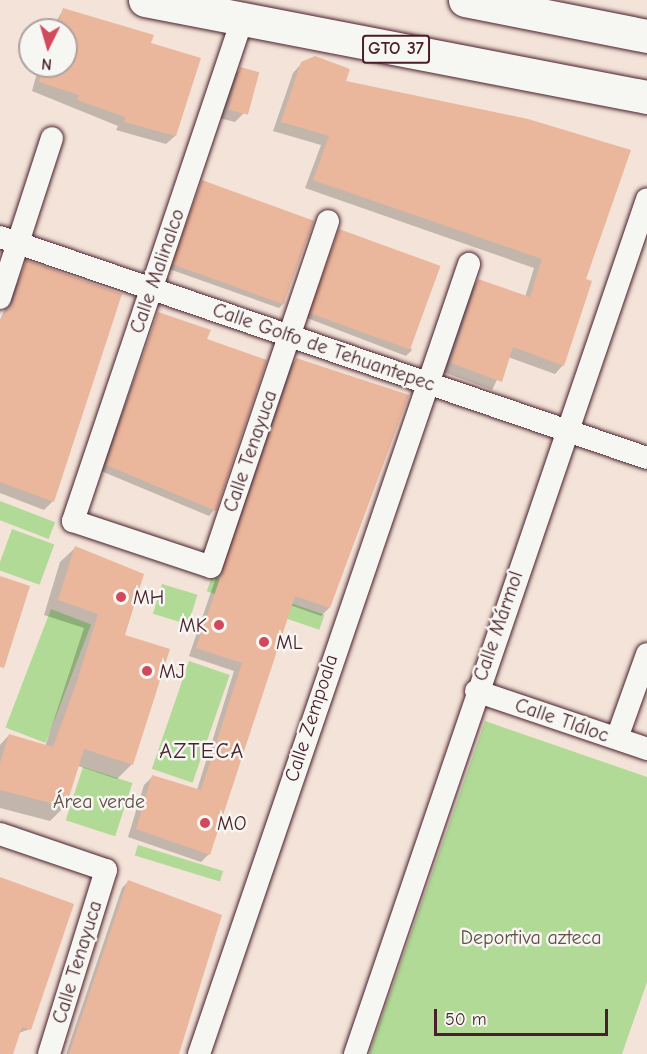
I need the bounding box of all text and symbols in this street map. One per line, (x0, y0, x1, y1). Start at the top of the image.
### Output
north arrow (18, 18, 78, 78)
road number: GTO 37 (362, 34, 430, 64)
text: N (41, 55, 53, 73)
street label: Calle Malinalco (124, 206, 190, 336)
street label: Calle Golfo de Tehuantepec (210, 298, 438, 396)
street label: Calle Tenayuca (218, 387, 282, 515)
street label: Calle Mármol (468, 568, 528, 684)
place label: MH (133, 585, 164, 609)
marker: MH (114, 590, 128, 604)
place label: MK (179, 613, 207, 637)
marker: MK (212, 618, 226, 632)
place label: ML (276, 630, 303, 654)
marker: ML (257, 635, 271, 649)
street label: Calle Zempoala (279, 651, 343, 785)
place label: MJ (159, 659, 185, 683)
marker: MJ (140, 664, 154, 678)
street label: Calle Tláloc (512, 693, 612, 747)
district label: AZTECA (159, 739, 245, 765)
park label: Área verde (53, 789, 145, 813)
place label: MO (217, 811, 247, 835)
marker: MO (198, 816, 212, 830)
street label: Calle Tenayuca (47, 898, 107, 1026)
park label: Deportiva azteca (460, 925, 602, 949)
scale bar (437, 997, 611, 1035)
text: 50 m (445, 1009, 487, 1030)

